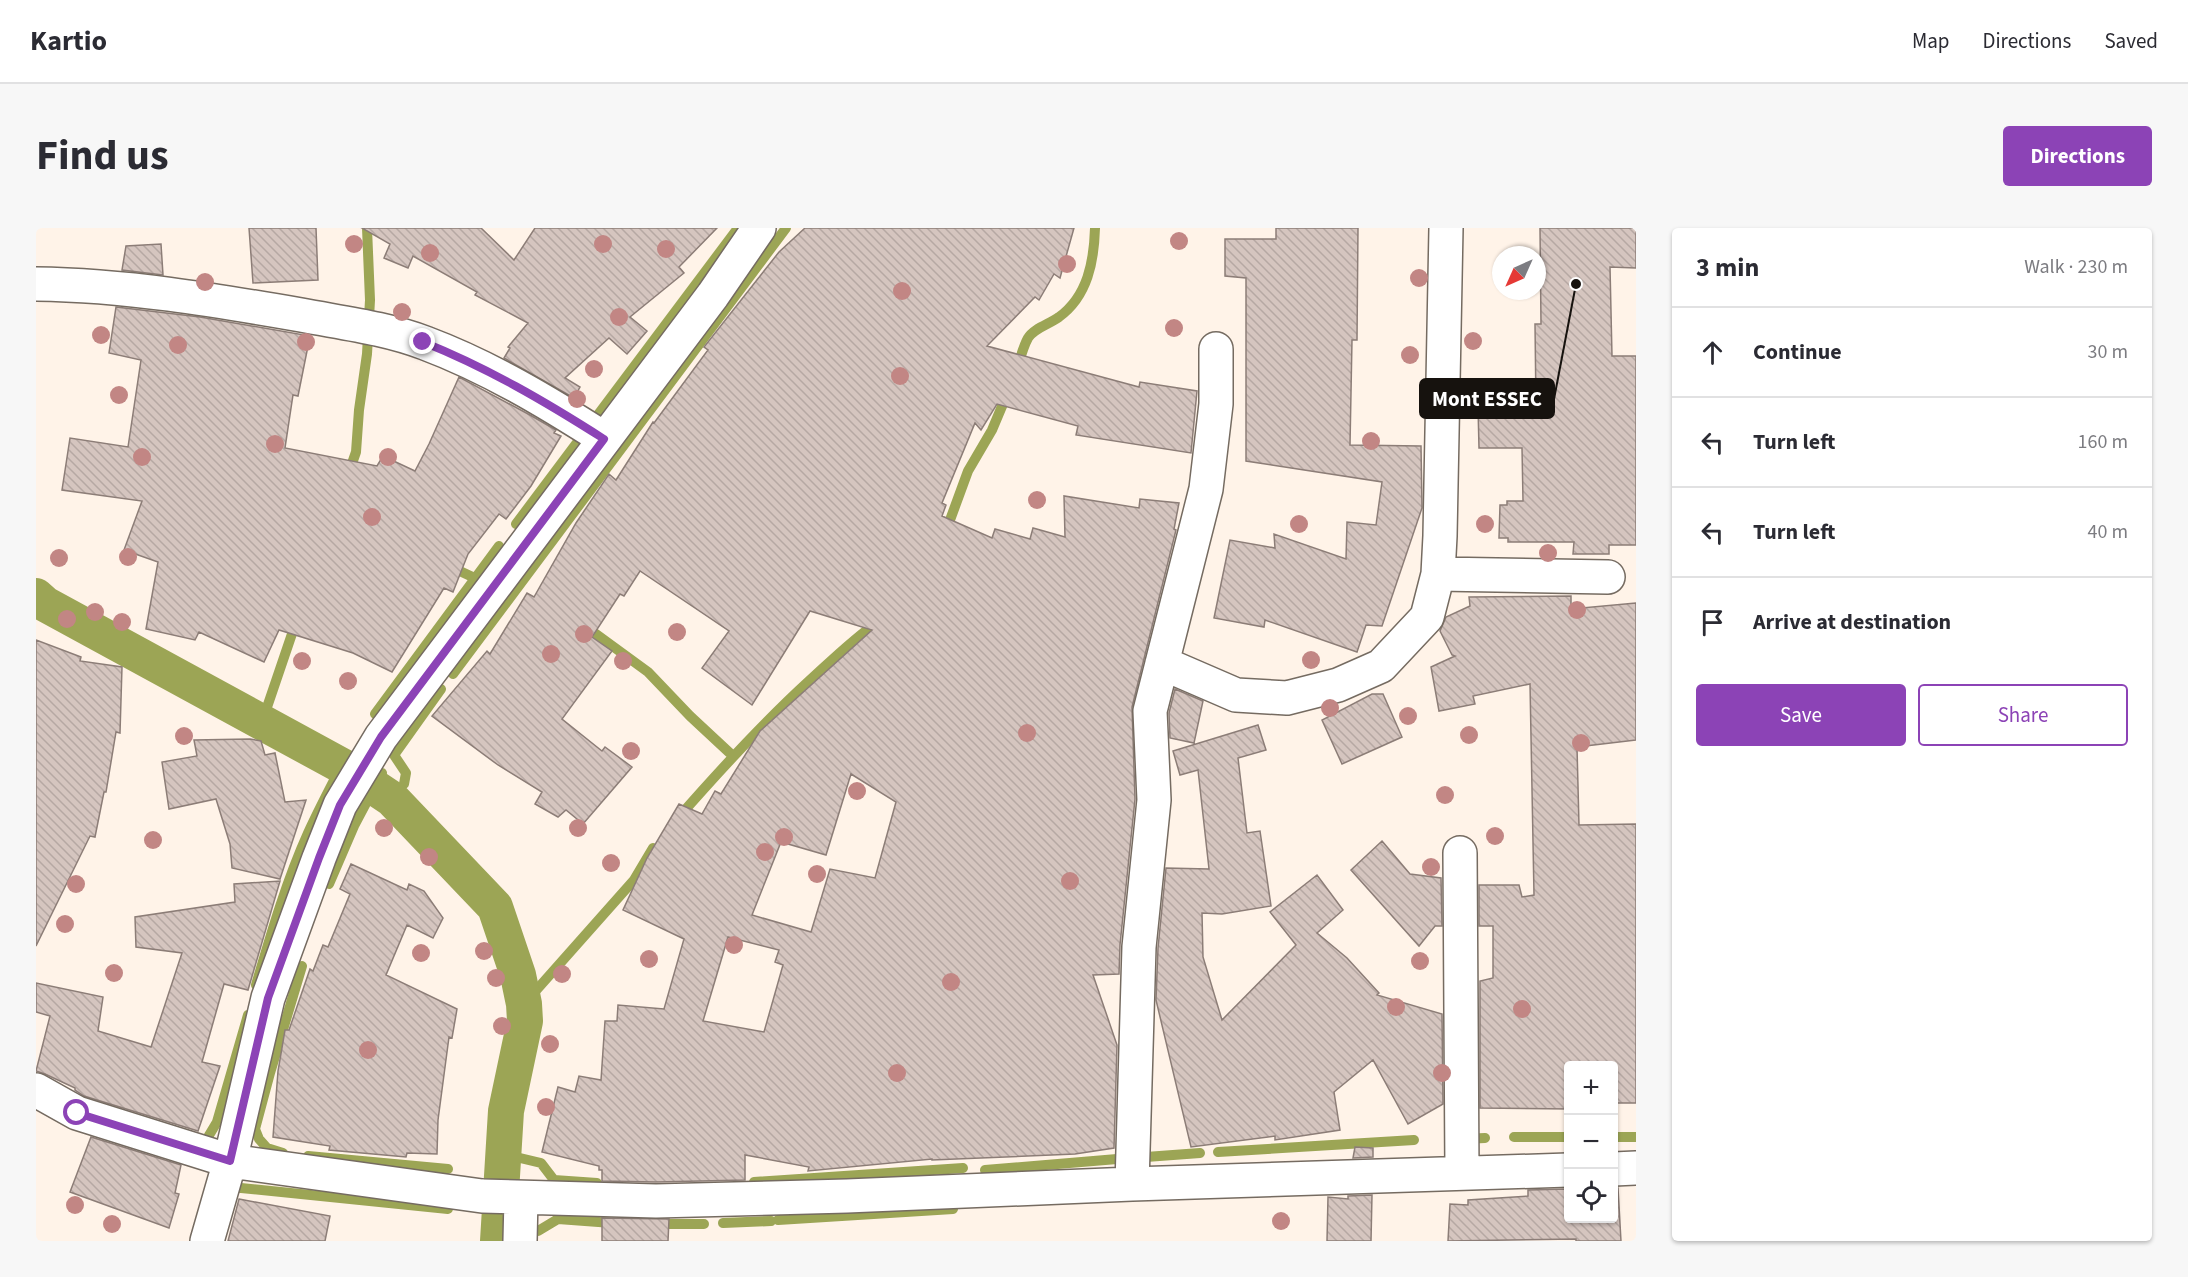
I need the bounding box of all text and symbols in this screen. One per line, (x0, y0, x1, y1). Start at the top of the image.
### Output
text: Kartio (30, 21, 107, 61)
text: Map (1912, 26, 1950, 56)
text: Directions (1983, 26, 2071, 56)
text: Saved (2104, 26, 2158, 56)
text: Find us (36, 126, 169, 186)
button: Directions (2003, 126, 2152, 186)
north arrow (1492, 246, 1546, 300)
text: 3 min (1696, 249, 1759, 286)
text: Walk · 230 m (2024, 253, 2128, 281)
route end (409, 328, 435, 354)
icon: ahead (1696, 336, 1729, 369)
text: Continue (1753, 336, 1842, 368)
text: 30 m (2088, 338, 2128, 366)
callout: Mont ESSEC (1420, 379, 1554, 418)
text: Mont ESSEC (1432, 384, 1542, 414)
icon: left (1696, 426, 1729, 459)
text: Turn left (1753, 426, 1835, 458)
text: 160 m (2078, 428, 2128, 456)
icon: left (1696, 516, 1729, 549)
text: Turn left (1753, 516, 1835, 548)
text: 40 m (2088, 518, 2128, 546)
icon: arrive (1696, 606, 1729, 639)
text: Arrive at destination (1753, 606, 1951, 638)
button: Save (1696, 684, 1906, 746)
button: Share (1918, 684, 2128, 746)
map controls (1564, 1061, 1618, 1223)
button: + (1564, 1061, 1618, 1115)
route start (63, 1099, 89, 1125)
button: − (1564, 1115, 1618, 1169)
button: locate (1564, 1169, 1618, 1223)

